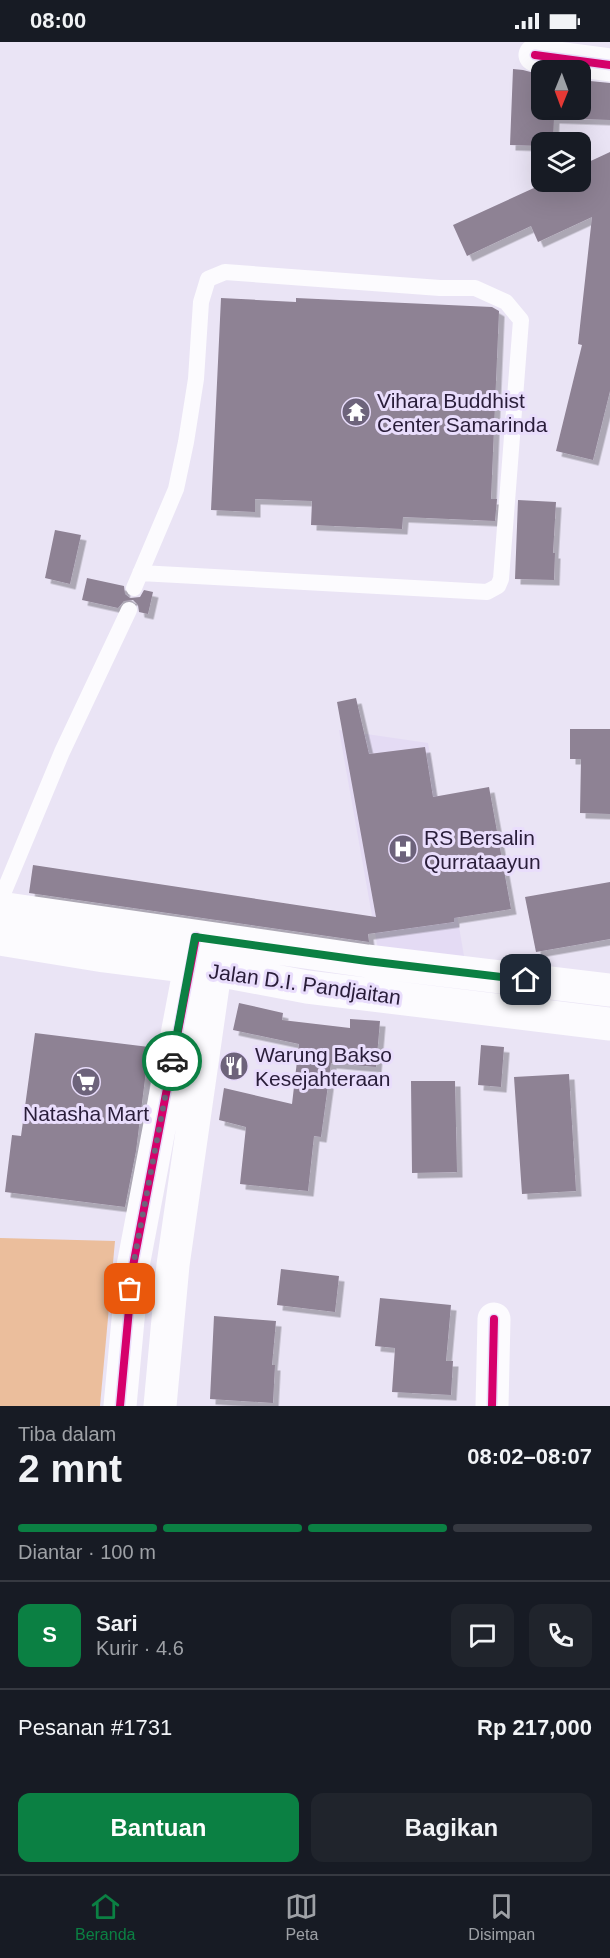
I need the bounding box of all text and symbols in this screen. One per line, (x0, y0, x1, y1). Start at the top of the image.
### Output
text: 08:00 (30, 8, 86, 33)
north arrow (531, 60, 591, 120)
map controls (531, 60, 591, 192)
button: layers (531, 132, 591, 192)
place label: Vihara Buddhist Center Samarinda (377, 389, 548, 436)
temple icon: Vihara Buddhist Center Samarinda (340, 396, 372, 428)
place label: RS Bersalin Qurrataayun (424, 826, 541, 873)
hospital icon: RS Bersalin Qurrataayun (387, 833, 419, 865)
pin (500, 954, 551, 1005)
street label: Jalan D.I. Pandjaitan (207, 959, 403, 1009)
icon: home (509, 963, 542, 996)
courier (142, 1031, 202, 1091)
place label: Warung Bakso Kesejahteraan (255, 1043, 392, 1090)
icon: car (156, 1045, 189, 1078)
restaurant icon: Warung Bakso Kesejahteraan (218, 1050, 250, 1082)
supermarket icon: Natasha Mart (70, 1066, 102, 1098)
place label: Natasha Mart (23, 1102, 149, 1125)
pin (104, 1263, 155, 1314)
icon: bag (113, 1272, 146, 1305)
text: Tiba dalam (18, 1423, 116, 1445)
text: 08:02–08:07 (467, 1444, 592, 1469)
text: 2 mnt (18, 1447, 122, 1490)
text: Diantar · 100 m (18, 1541, 156, 1563)
button: chat (451, 1604, 514, 1667)
button: phone (529, 1604, 592, 1667)
text: Sari (96, 1611, 138, 1636)
text: S (42, 1622, 57, 1647)
text: Kurir · 4.6 (96, 1637, 184, 1659)
text: Pesanan #1731 (18, 1715, 172, 1740)
text: Rp 217,000 (477, 1715, 592, 1740)
button: Bantuan (18, 1793, 299, 1862)
button: Bagikan (311, 1793, 592, 1862)
tab: Beranda (75, 1890, 135, 1944)
tab: Peta (285, 1890, 318, 1944)
tab: Disimpan (468, 1890, 535, 1944)

